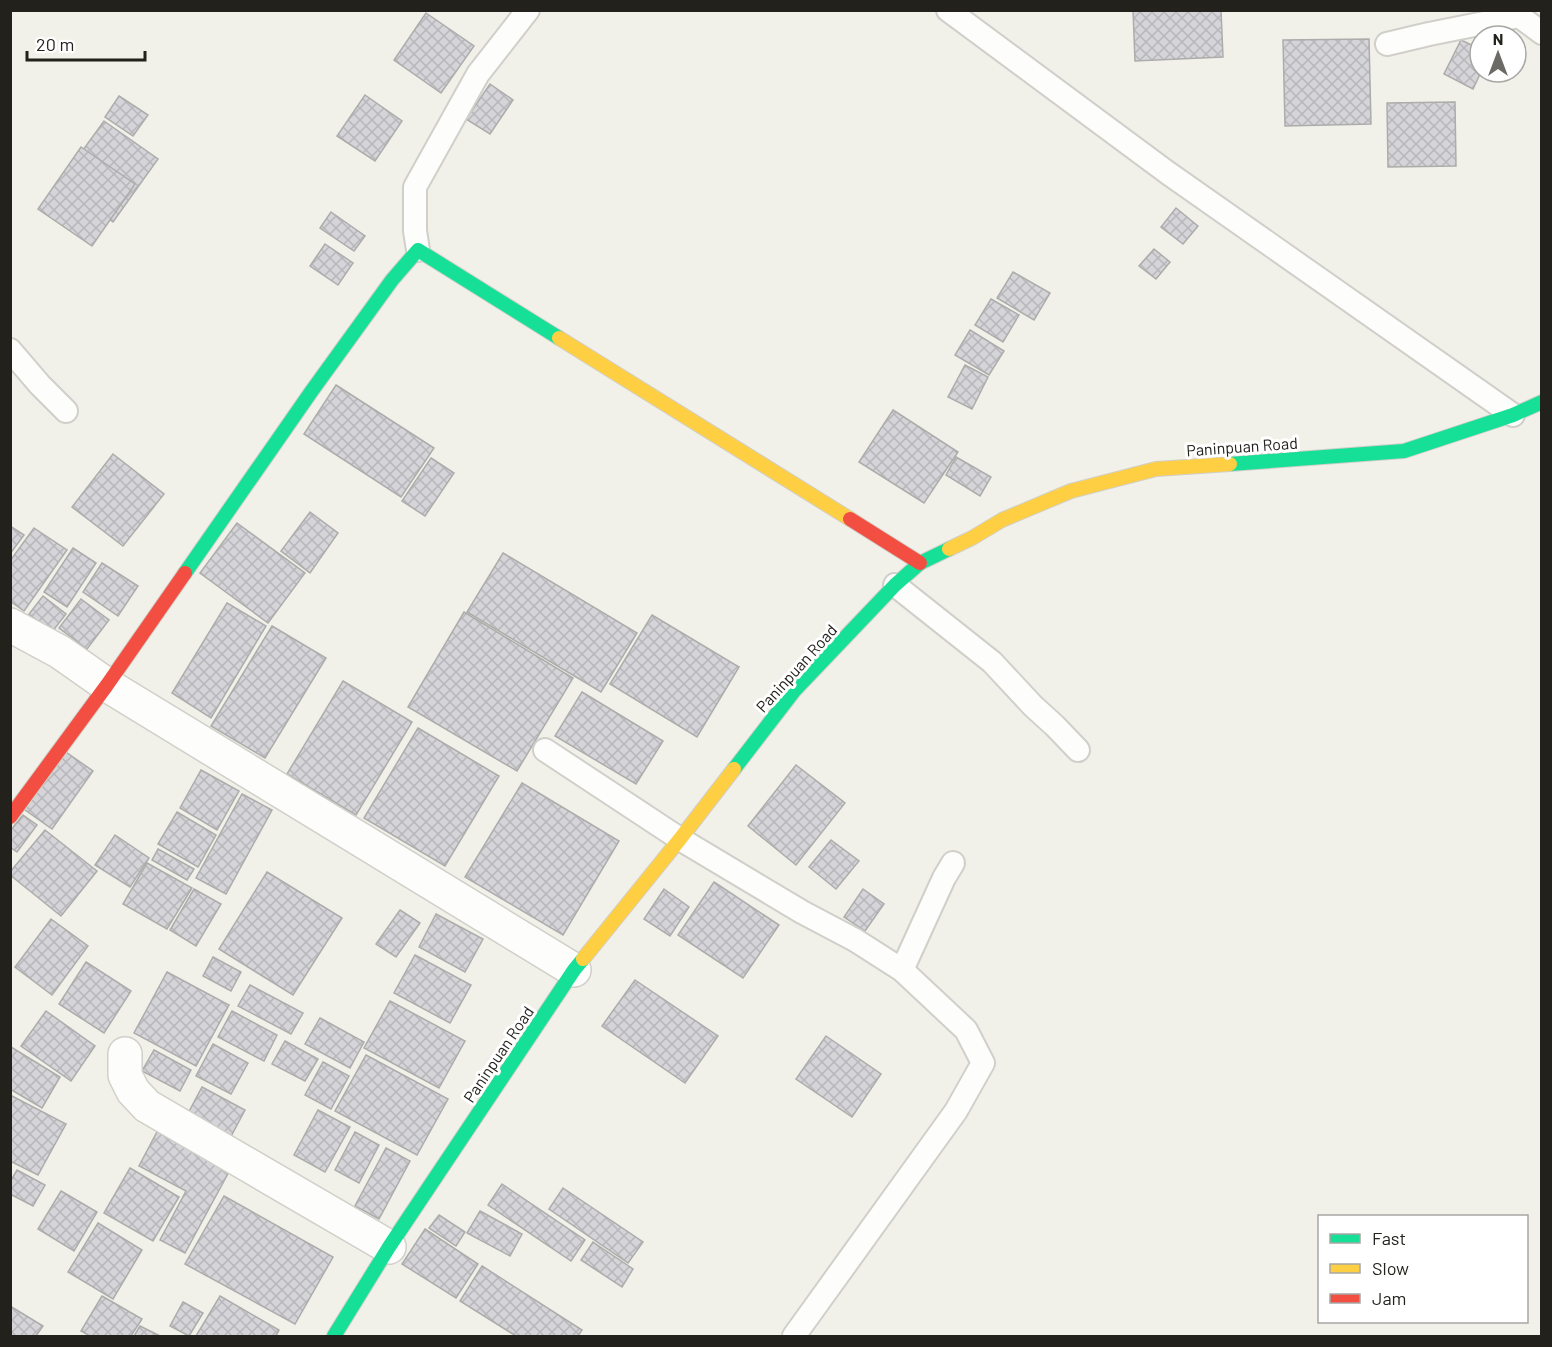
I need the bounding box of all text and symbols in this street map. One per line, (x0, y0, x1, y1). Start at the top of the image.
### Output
scale bar (27, 24, 146, 62)
north arrow (1468, 24, 1528, 84)
text: N (1493, 29, 1503, 48)
text: 20 m (36, 33, 74, 55)
street label: Paninpuan Road (1186, 433, 1298, 459)
street label: Paninpuan Road (752, 620, 840, 716)
street label: Paninpuan Road (459, 1002, 537, 1106)
legend (1318, 1215, 1528, 1323)
text: Fast (1372, 1227, 1406, 1249)
text: Slow (1372, 1257, 1409, 1279)
text: Jam (1372, 1287, 1406, 1309)

